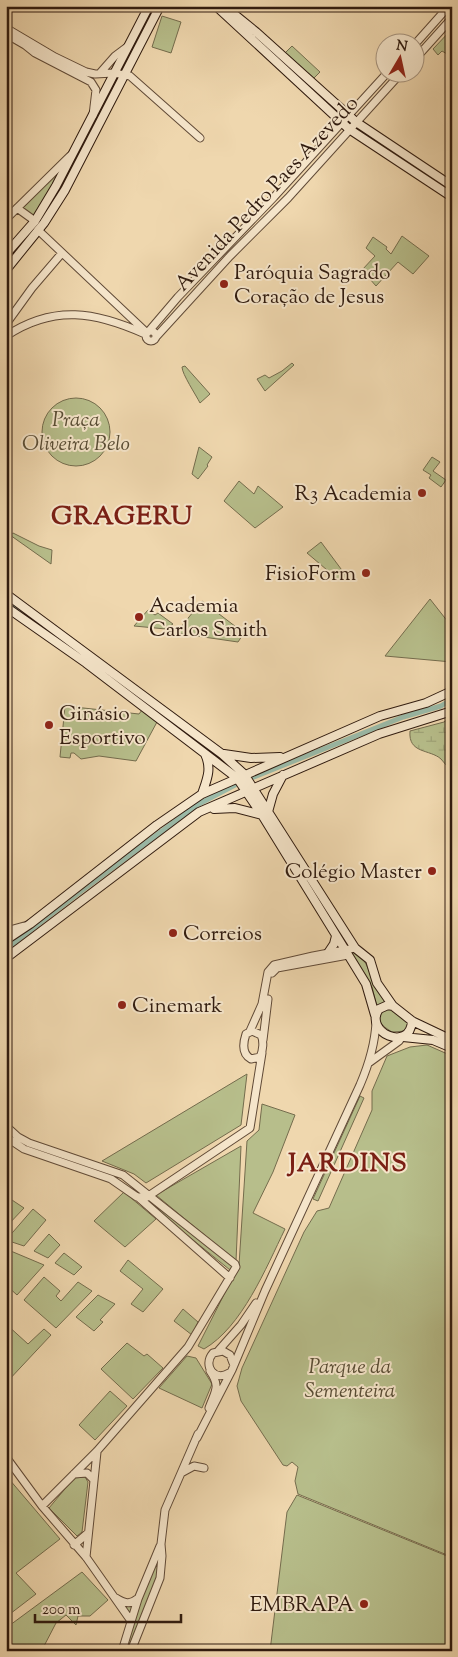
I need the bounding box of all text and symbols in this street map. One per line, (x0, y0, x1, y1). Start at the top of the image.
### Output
north arrow (376, 32, 426, 82)
text: N (395, 36, 409, 58)
street label: Avenida Pedro Paes Azevedo (169, 90, 366, 299)
place label: Paróquia Sagrado Coração de Jesus (234, 259, 391, 313)
marker: Paróquia Sagrado Coração de Jesus (218, 278, 230, 290)
park label: Praça Oliveira Belo (22, 406, 130, 460)
place label: R3 Academia (295, 480, 412, 510)
marker: R3 Academia (416, 487, 428, 499)
district label: GRAGERU (51, 499, 193, 536)
place label: FisioForm (265, 560, 356, 590)
marker: FisioForm (360, 567, 372, 579)
place label: Academia Carlos Smith (149, 592, 268, 646)
marker: Academia Carlos Smith (133, 611, 145, 623)
place label: Ginásio Esportivo (59, 700, 146, 754)
marker: Ginásio Esportivo (43, 719, 55, 731)
place label: Colégio Master (285, 858, 422, 888)
marker: Colégio Master (426, 865, 438, 877)
place label: Correios (183, 920, 262, 950)
marker: Correios (167, 927, 179, 939)
place label: Cinemark (132, 992, 223, 1022)
marker: Cinemark (116, 999, 128, 1011)
district label: JARDINS (286, 1146, 408, 1183)
park label: Parque da Sementeira (305, 1353, 396, 1407)
place label: EMBRAPA (250, 1591, 354, 1621)
scale bar (35, 1592, 181, 1624)
marker: EMBRAPA (358, 1598, 370, 1610)
text: 200 m (42, 1600, 81, 1621)

